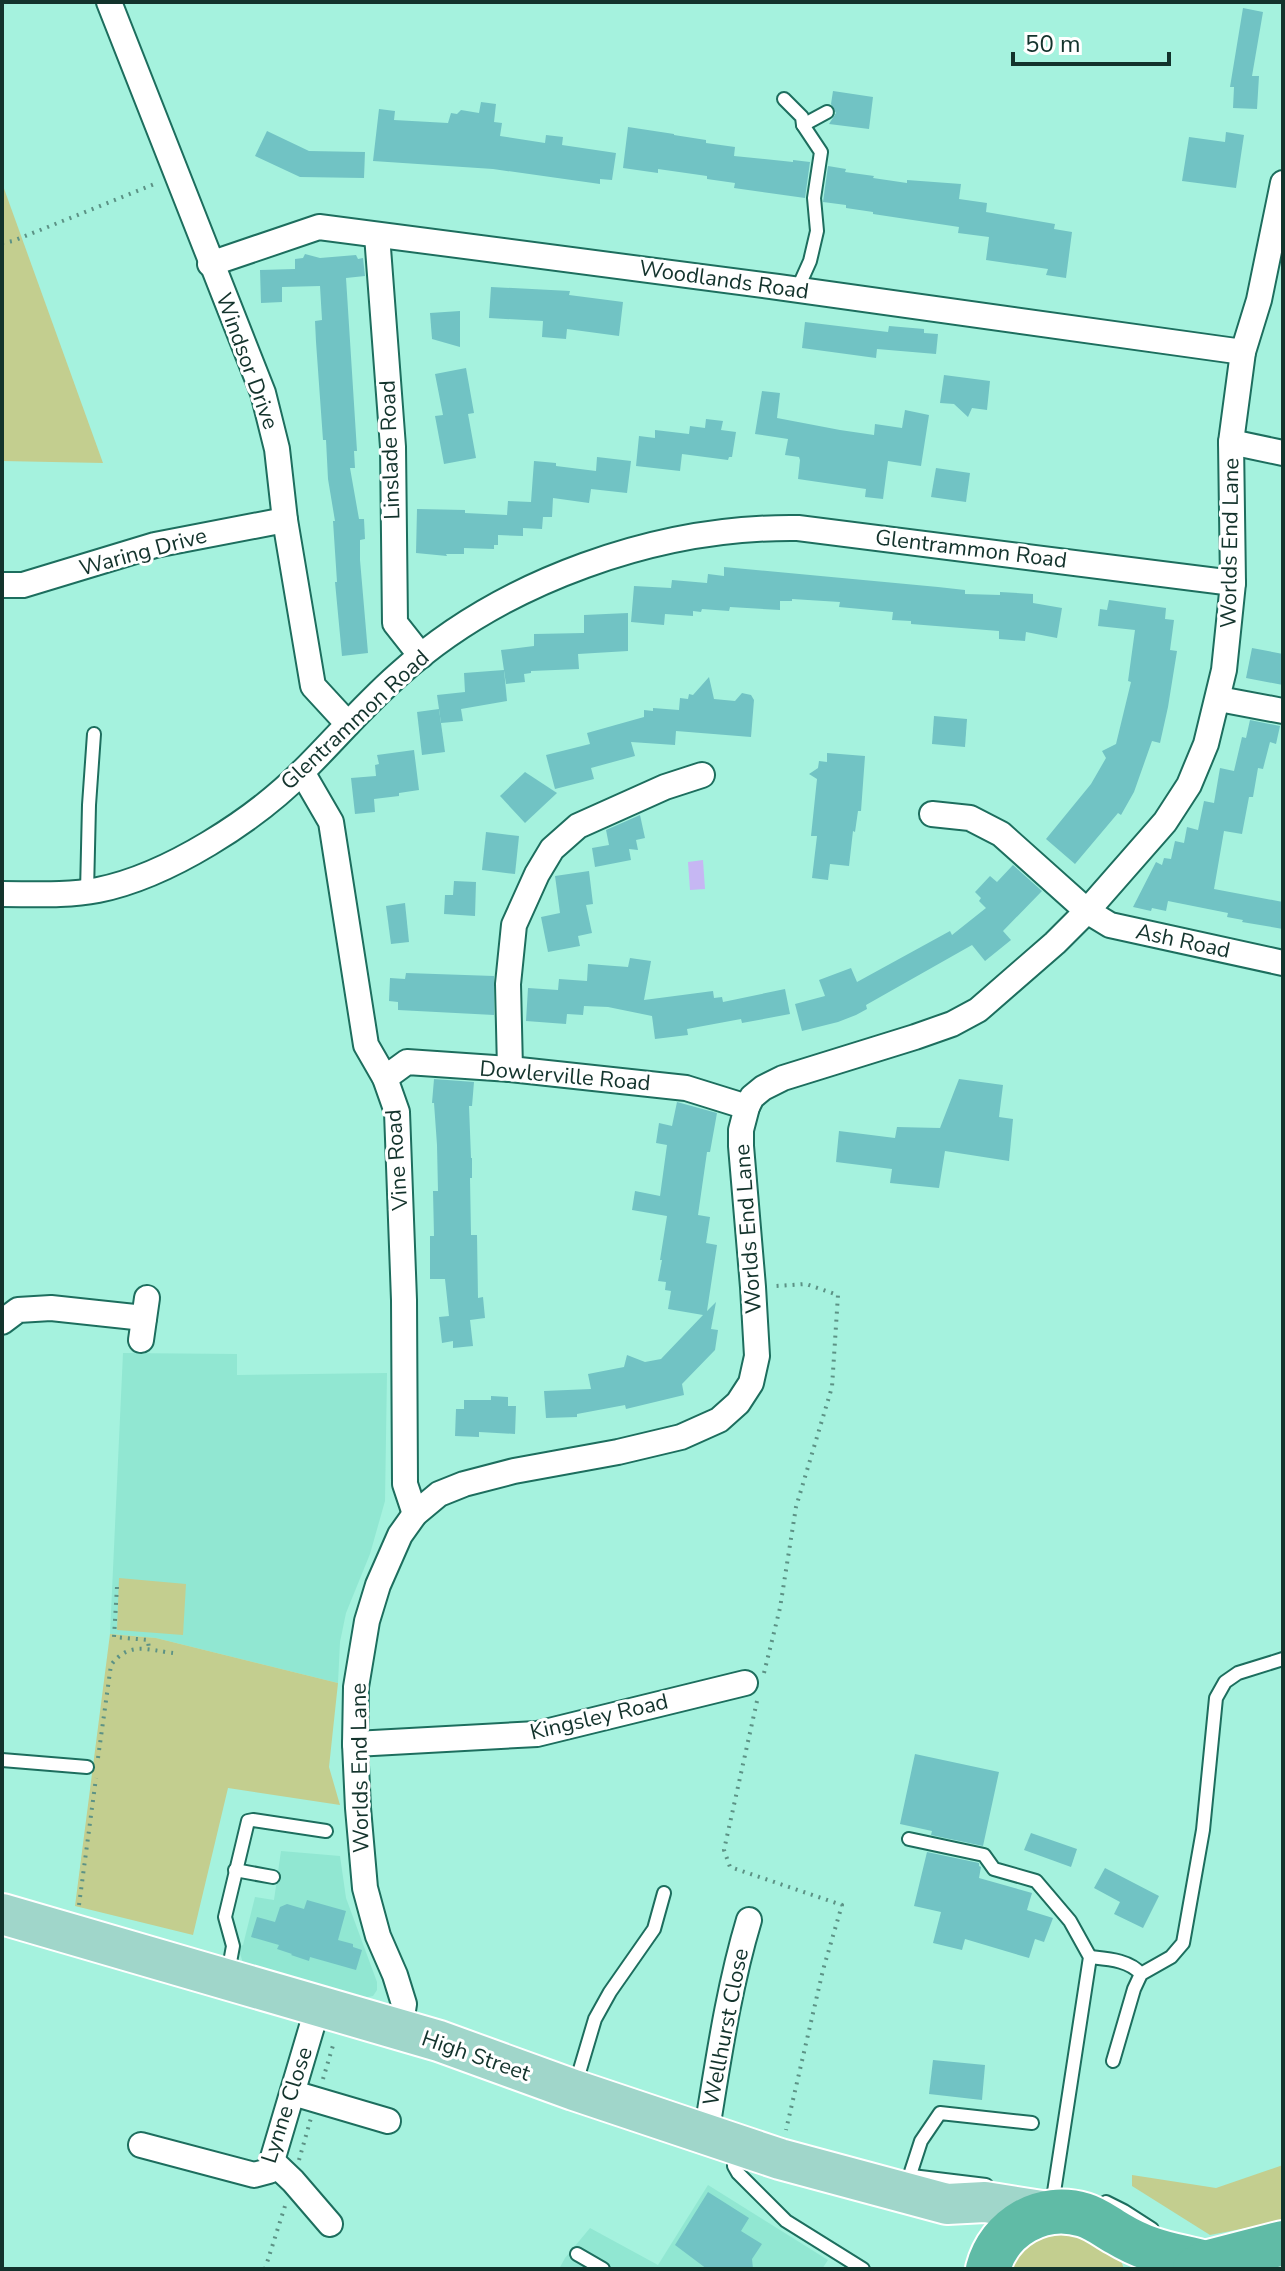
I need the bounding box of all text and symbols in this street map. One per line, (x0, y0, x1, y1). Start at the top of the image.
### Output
scale bar (1013, 16, 1169, 66)
text: 50 m (1025, 28, 1081, 60)
street label: Woodlands Road (637, 253, 811, 307)
street label: Windsor Drive (208, 289, 286, 433)
street label: Linslade Road (373, 380, 407, 520)
street label: Worlds End Lane (1214, 458, 1246, 628)
street label: Waring Drive (76, 521, 210, 583)
street label: Glentrammon Road (873, 522, 1069, 576)
street label: Glentrammon Road (274, 643, 436, 797)
street label: Ash Road (1133, 916, 1233, 966)
street label: Dowlerville Road (478, 1054, 652, 1098)
street label: Vine Road (379, 1108, 416, 1213)
street label: Worlds End Lane (727, 1143, 769, 1315)
street label: Worlds End Lane (344, 1683, 376, 1853)
street label: Kingsley Road (527, 1687, 671, 1747)
street label: Wellhurst Close (696, 1946, 756, 2108)
street label: High Street (418, 2023, 535, 2089)
street label: Lynne Close (254, 2043, 320, 2167)

